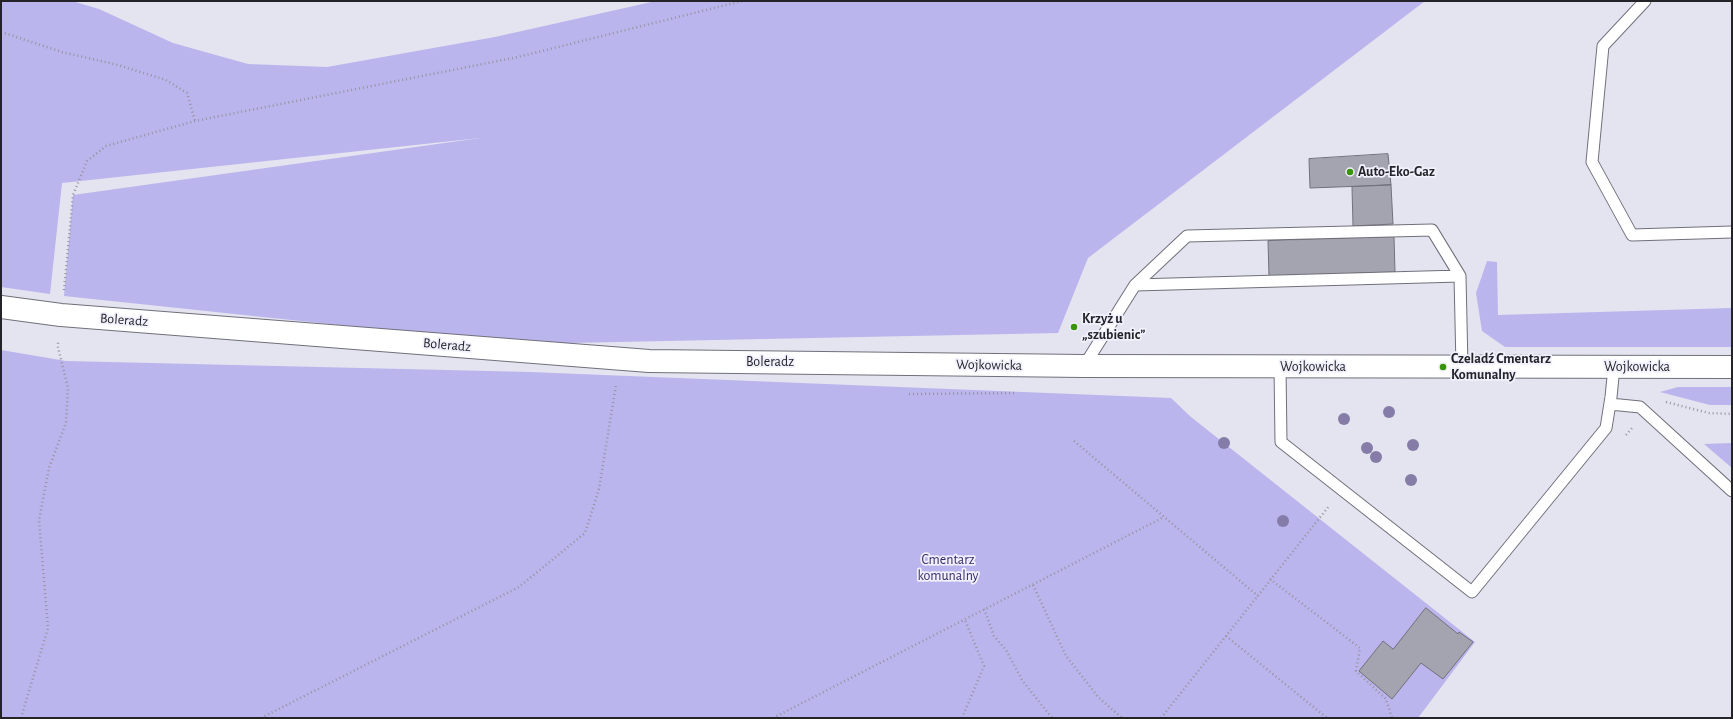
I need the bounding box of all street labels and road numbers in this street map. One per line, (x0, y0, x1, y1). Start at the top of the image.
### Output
street label: Boleradz (99, 310, 149, 330)
street label: Boleradz (422, 335, 472, 355)
street label: Boleradz (746, 354, 794, 370)
street label: Wojkowicka (956, 356, 1022, 374)
street label: Wojkowicka (1280, 359, 1346, 375)
street label: Wojkowicka (1604, 359, 1670, 375)

